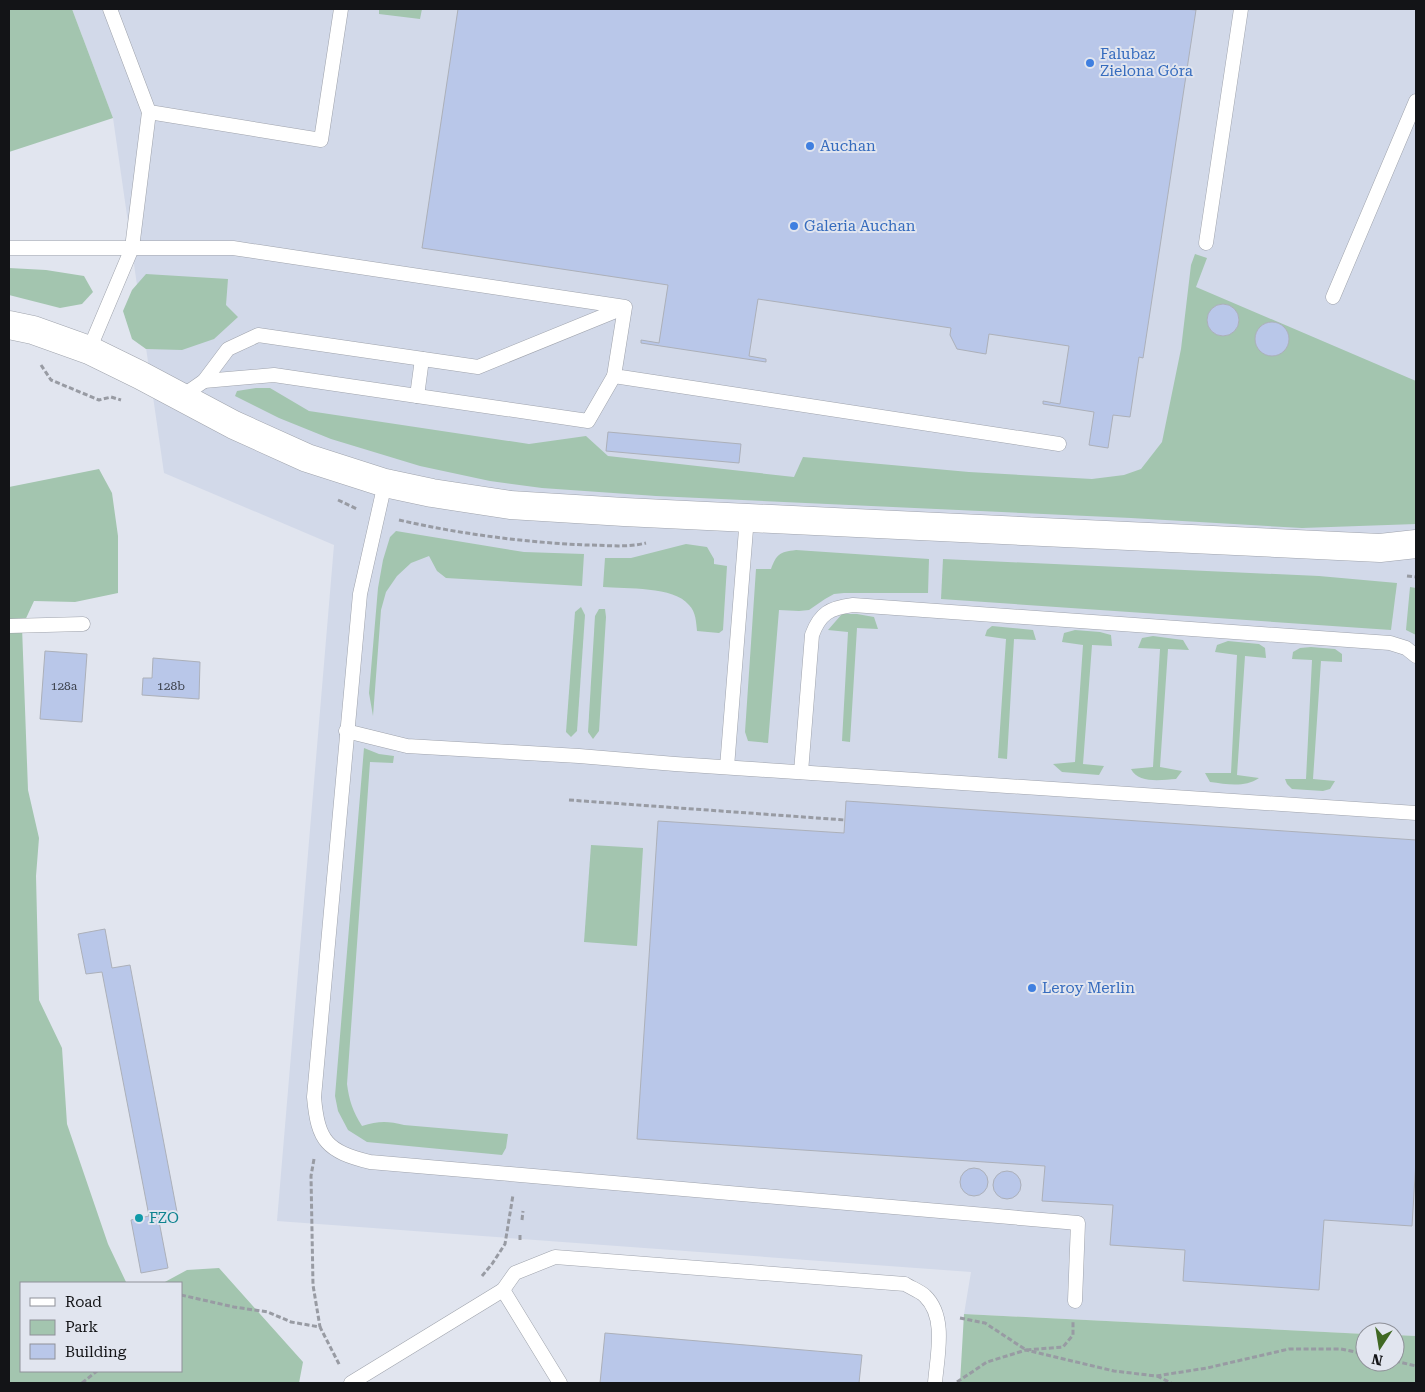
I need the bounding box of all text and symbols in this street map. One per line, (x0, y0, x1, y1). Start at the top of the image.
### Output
place label: Falubaz Zielona Góra (1100, 45, 1193, 80)
marker: Falubaz Zielona Góra (1084, 57, 1096, 69)
place label: Auchan (820, 137, 876, 155)
marker: Auchan (804, 140, 816, 152)
place label: Galeria Auchan (804, 217, 916, 235)
marker: Galeria Auchan (788, 220, 800, 232)
house number: 128a (51, 679, 78, 693)
house number: 128b (157, 679, 185, 693)
place label: Leroy Merlin (1042, 979, 1135, 997)
marker: Leroy Merlin (1026, 982, 1038, 994)
place label: FZO (149, 1209, 179, 1227)
marker: FZO (133, 1212, 145, 1224)
legend (20, 1282, 182, 1372)
text: Road (65, 1293, 102, 1311)
text: Park (65, 1318, 99, 1336)
north arrow (1355, 1322, 1405, 1372)
text: Building (65, 1343, 127, 1361)
text: N (1370, 1351, 1384, 1369)

